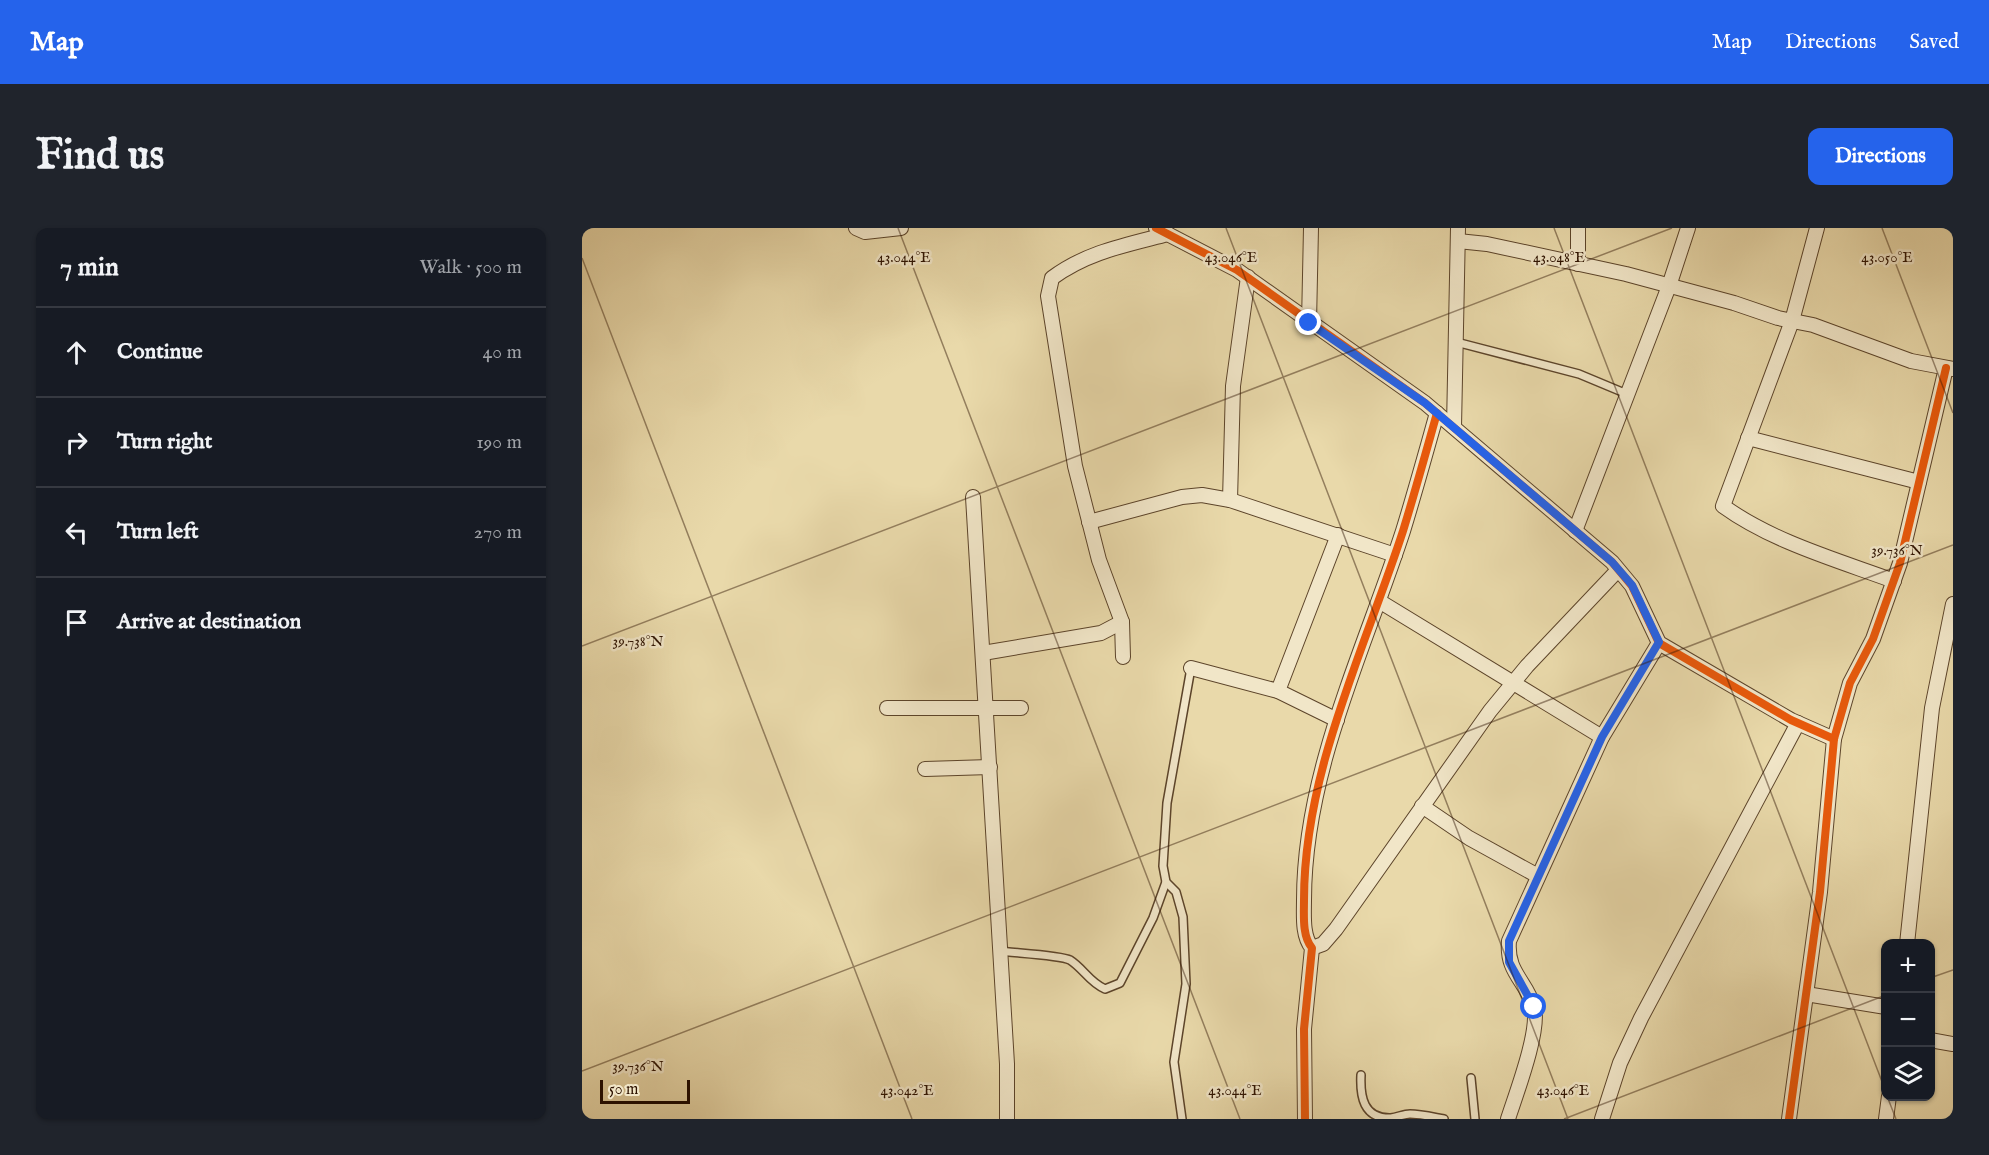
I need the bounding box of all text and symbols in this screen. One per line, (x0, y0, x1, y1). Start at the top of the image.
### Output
text: Map (30, 25, 84, 60)
text: Map (1712, 29, 1752, 56)
text: Directions (1785, 29, 1876, 56)
text: Saved (1909, 29, 1959, 56)
button: Directions (1808, 128, 1953, 185)
text: Find us (36, 130, 164, 183)
text: 43.044°E (877, 248, 931, 267)
text: 43.046°E (1205, 248, 1257, 267)
text: 43.048°E (1533, 248, 1585, 267)
text: 43.050°E (1861, 248, 1913, 267)
text: 7 min (60, 251, 119, 284)
text: Walk · 500 m (420, 255, 522, 280)
route end (1295, 309, 1321, 335)
icon: ahead (60, 336, 93, 369)
text: Continue (117, 338, 203, 366)
text: 40 m (483, 340, 522, 365)
icon: right (60, 426, 93, 459)
text: Turn right (117, 428, 212, 456)
text: 190 m (476, 430, 522, 455)
icon: left (60, 516, 93, 549)
text: Turn left (117, 518, 199, 546)
text: 270 m (474, 520, 522, 545)
text: 39.736°N (1871, 541, 1923, 560)
icon: arrive (60, 606, 93, 639)
text: Arrive at destination (117, 608, 301, 636)
text: 39.738°N (613, 632, 663, 651)
map controls (1881, 939, 1935, 1101)
button: + (1881, 939, 1935, 993)
route start (1520, 993, 1546, 1019)
button: − (1881, 993, 1935, 1047)
button: layers (1881, 1047, 1935, 1101)
text: 39.736°N (612, 1057, 664, 1076)
scale bar (600, 1077, 690, 1104)
text: 50 m (609, 1080, 638, 1100)
text: 43.042°E (880, 1081, 934, 1100)
text: 43.044°E (1208, 1081, 1262, 1100)
text: 43.046°E (1537, 1081, 1589, 1100)

